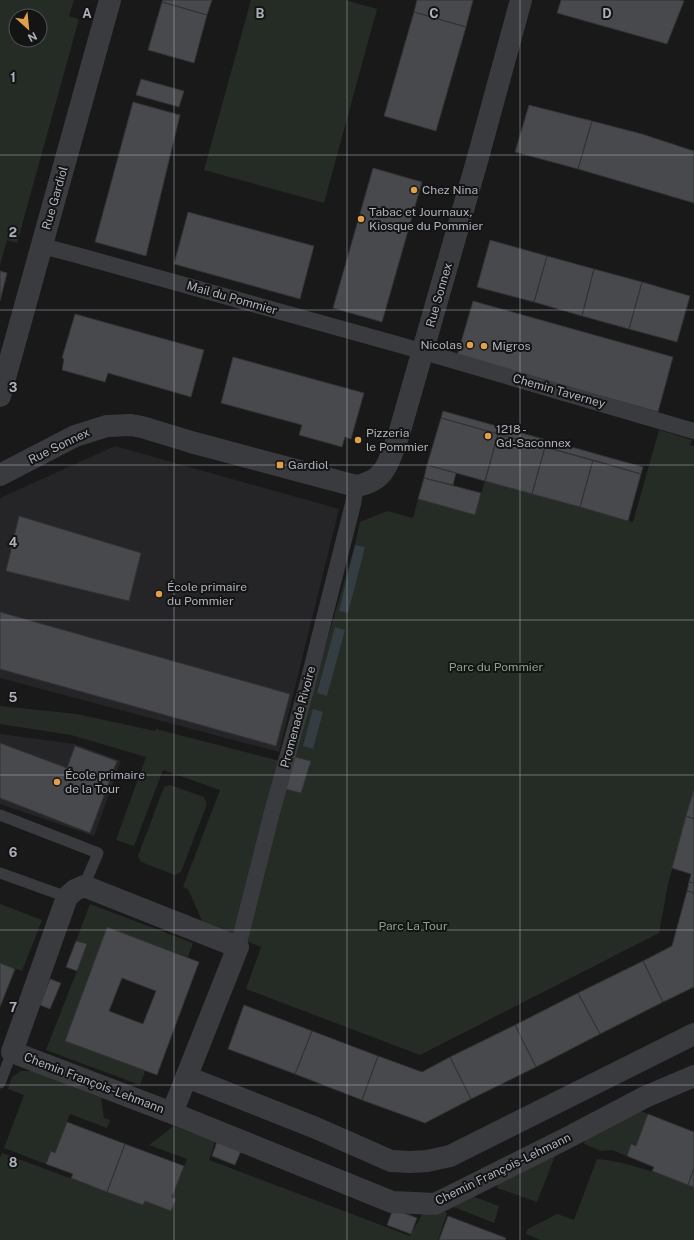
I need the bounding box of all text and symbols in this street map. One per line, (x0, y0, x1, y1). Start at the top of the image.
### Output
text: A (82, 6, 92, 21)
text: B (256, 6, 265, 21)
text: C (429, 6, 439, 21)
text: D (602, 6, 612, 21)
north arrow (8, 8, 48, 48)
text: N (26, 30, 39, 44)
text: 1 (10, 70, 16, 85)
street label: Rue Gardiol (39, 164, 71, 231)
place label: Chez Nina (422, 183, 478, 197)
marker: Chez Nina (409, 185, 419, 195)
place label: Tabac et Journaux, Kiosque du Pommier (369, 205, 483, 233)
marker: Tabac et Journaux, Kiosque du Pommier (356, 214, 366, 224)
text: 2 (9, 225, 17, 240)
street label: Rue Sonnex (423, 261, 455, 329)
street label: Mail du Pommier (185, 278, 279, 318)
place label: Nicolas (420, 338, 462, 352)
place label: Migros (492, 339, 530, 353)
marker: Nicolas (465, 340, 475, 350)
marker: Migros (479, 341, 489, 351)
street label: Chemin Taverney (511, 371, 607, 411)
text: 3 (9, 380, 18, 395)
place label: 1218 - Gd-Saconnex (496, 422, 571, 450)
street label: Rue Sonnex (26, 425, 92, 467)
place label: Pizzeria le Pommier (366, 426, 429, 454)
marker: 1218 - Gd-Saconnex (483, 431, 493, 441)
marker: Pizzeria le Pommier (353, 435, 363, 445)
place label: Gardiol (288, 458, 329, 472)
marker: Gardiol (275, 460, 285, 470)
text: 4 (9, 535, 18, 550)
place label: École primaire du Pommier (167, 580, 247, 608)
marker: École primaire du Pommier (154, 589, 164, 599)
park label: Parc du Pommier (449, 660, 544, 674)
street label: Promenade Rivoire (278, 664, 318, 769)
text: 5 (9, 690, 18, 705)
place label: École primaire de la Tour (65, 768, 145, 796)
marker: École primaire de la Tour (52, 777, 62, 787)
text: 6 (9, 845, 18, 860)
park label: Parc La Tour (378, 919, 448, 933)
text: 7 (9, 1000, 17, 1015)
street label: Chemin François-Lehmann (22, 1050, 166, 1116)
street label: Chemin François-Lehmann (433, 1130, 573, 1208)
text: 8 (9, 1155, 18, 1170)

